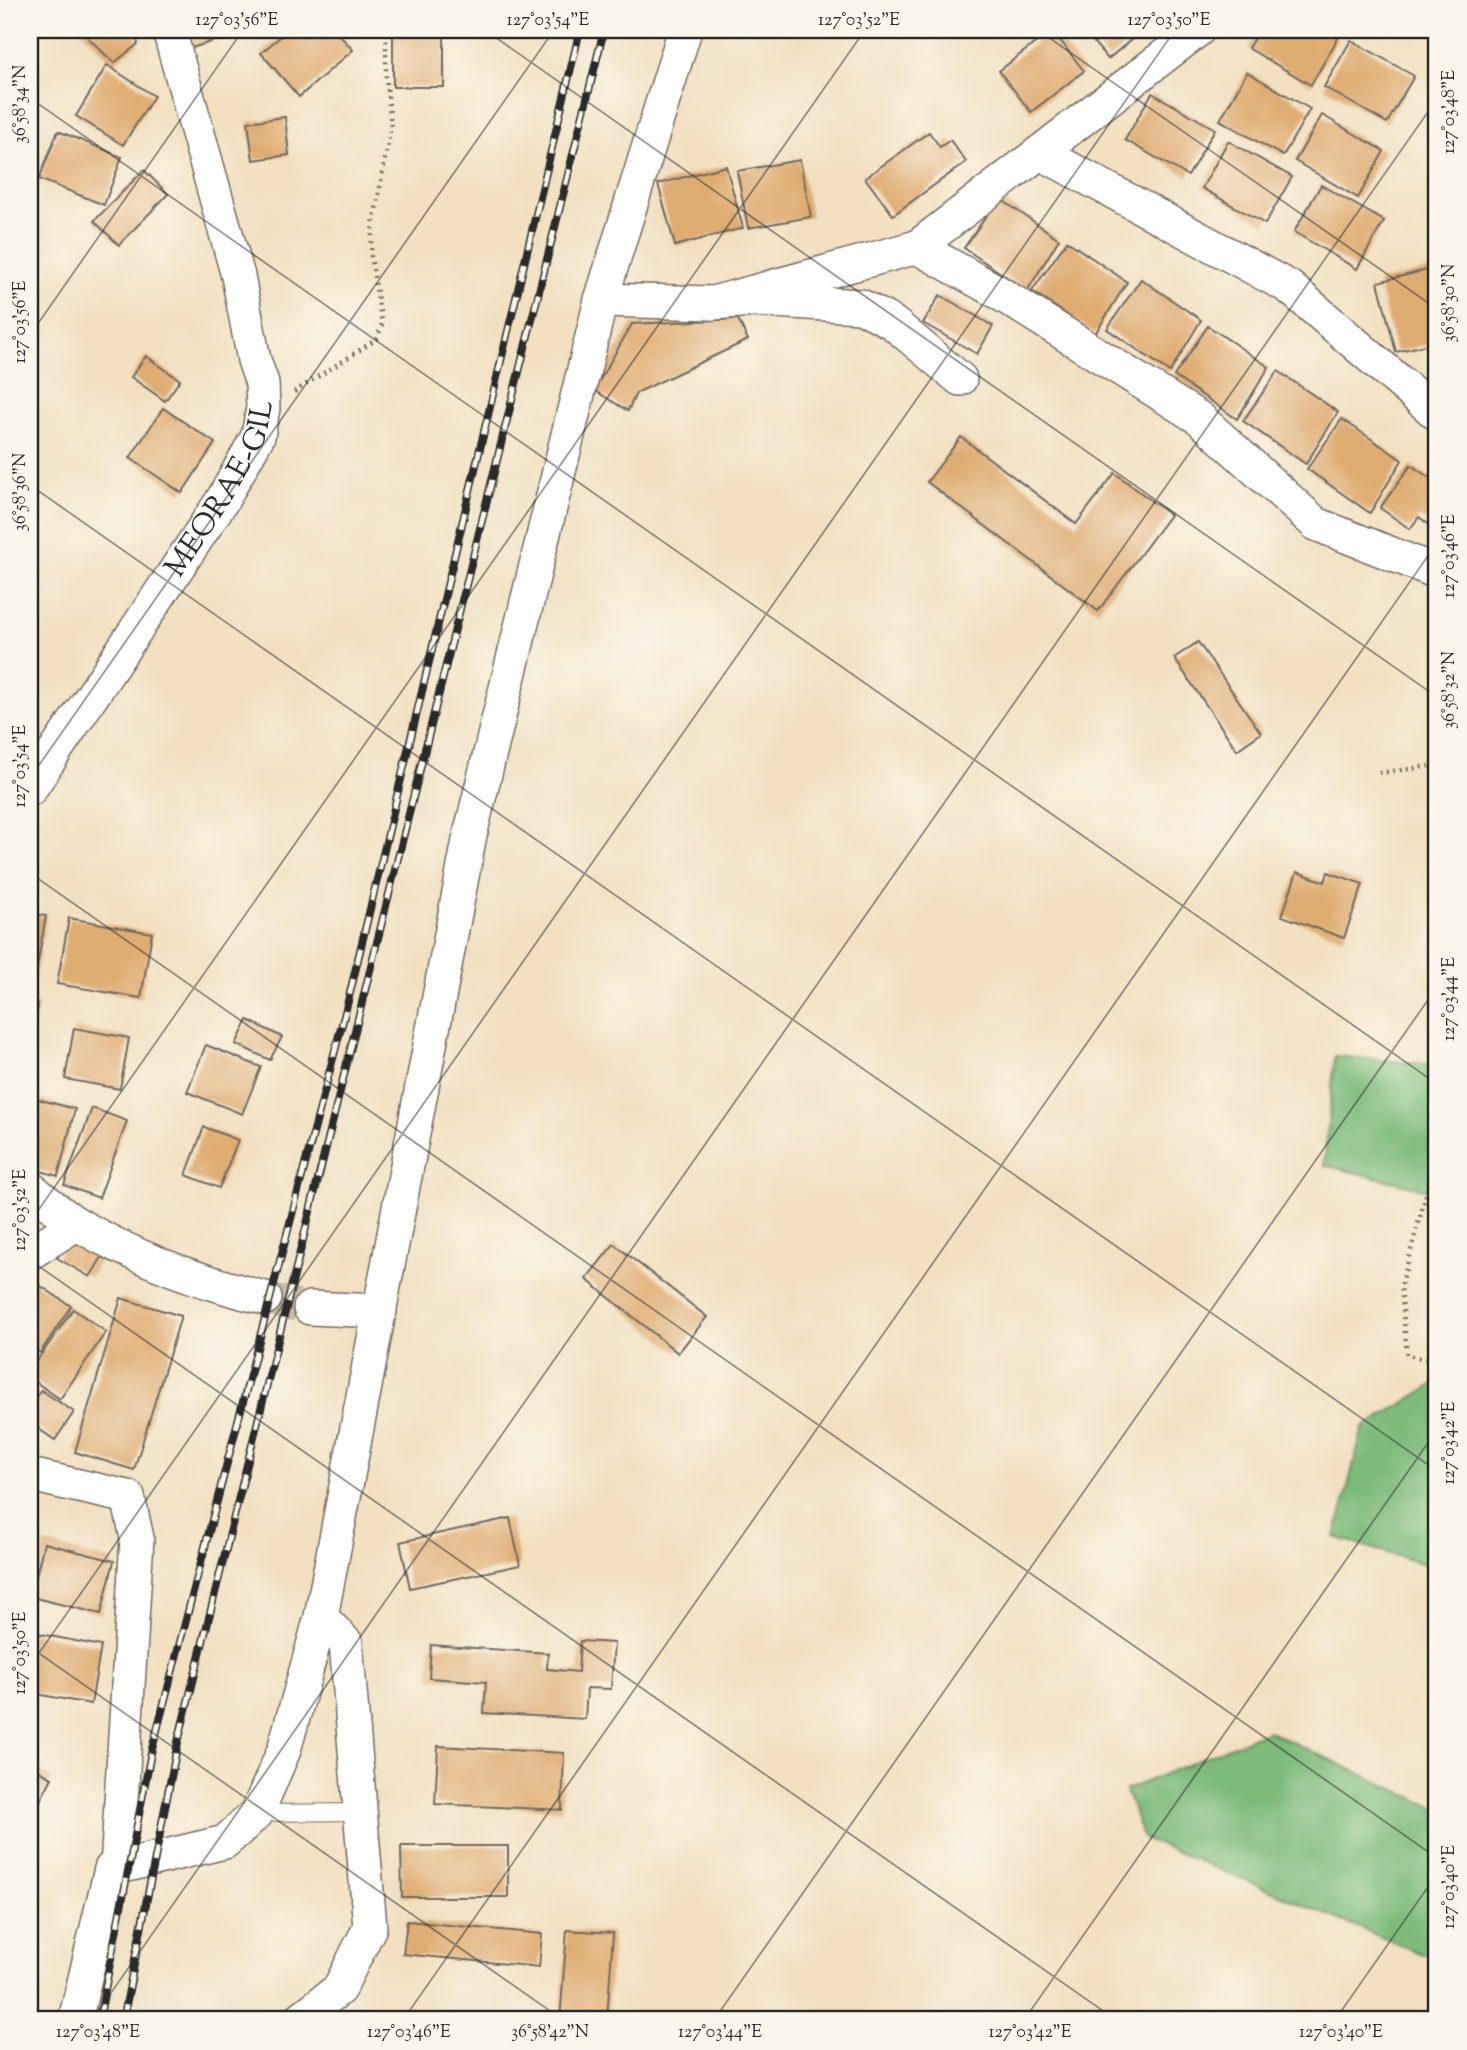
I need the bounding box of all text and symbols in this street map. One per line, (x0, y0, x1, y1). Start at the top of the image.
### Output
text: 127°03'56"E (196, 8, 279, 34)
text: 127°03'54"E (507, 8, 590, 34)
text: 127°03'52"E (818, 8, 900, 34)
text: 127°03'50"E (1127, 8, 1211, 34)
text: 36°58'34"N (8, 65, 34, 143)
text: 127°03'48"E (1437, 70, 1463, 154)
text: 36°58'30"N (1437, 264, 1463, 342)
text: 127°03'56"E (8, 280, 34, 363)
street label: MEORAE-GIL (155, 397, 285, 586)
text: 36°58'36"N (8, 453, 34, 531)
text: 127°03'46"E (1437, 514, 1463, 598)
text: 36°58'32"N (1437, 651, 1463, 729)
text: 127°03'54"E (8, 724, 34, 807)
text: 127°03'44"E (1437, 957, 1463, 1041)
text: 127°03'52"E (8, 1169, 34, 1251)
text: 127°03'42"E (1437, 1401, 1463, 1485)
text: 127°03'50"E (8, 1611, 34, 1695)
text: 127°03'40"E (1437, 1845, 1463, 1929)
text: 127°03'48"E (56, 2020, 140, 2046)
text: 127°03'46"E (367, 2020, 451, 2046)
text: 36°58'42"N (511, 2020, 589, 2046)
text: 127°03'44"E (678, 2020, 762, 2046)
text: 127°03'42"E (988, 2020, 1072, 2046)
text: 127°03'40"E (1299, 2020, 1383, 2046)

